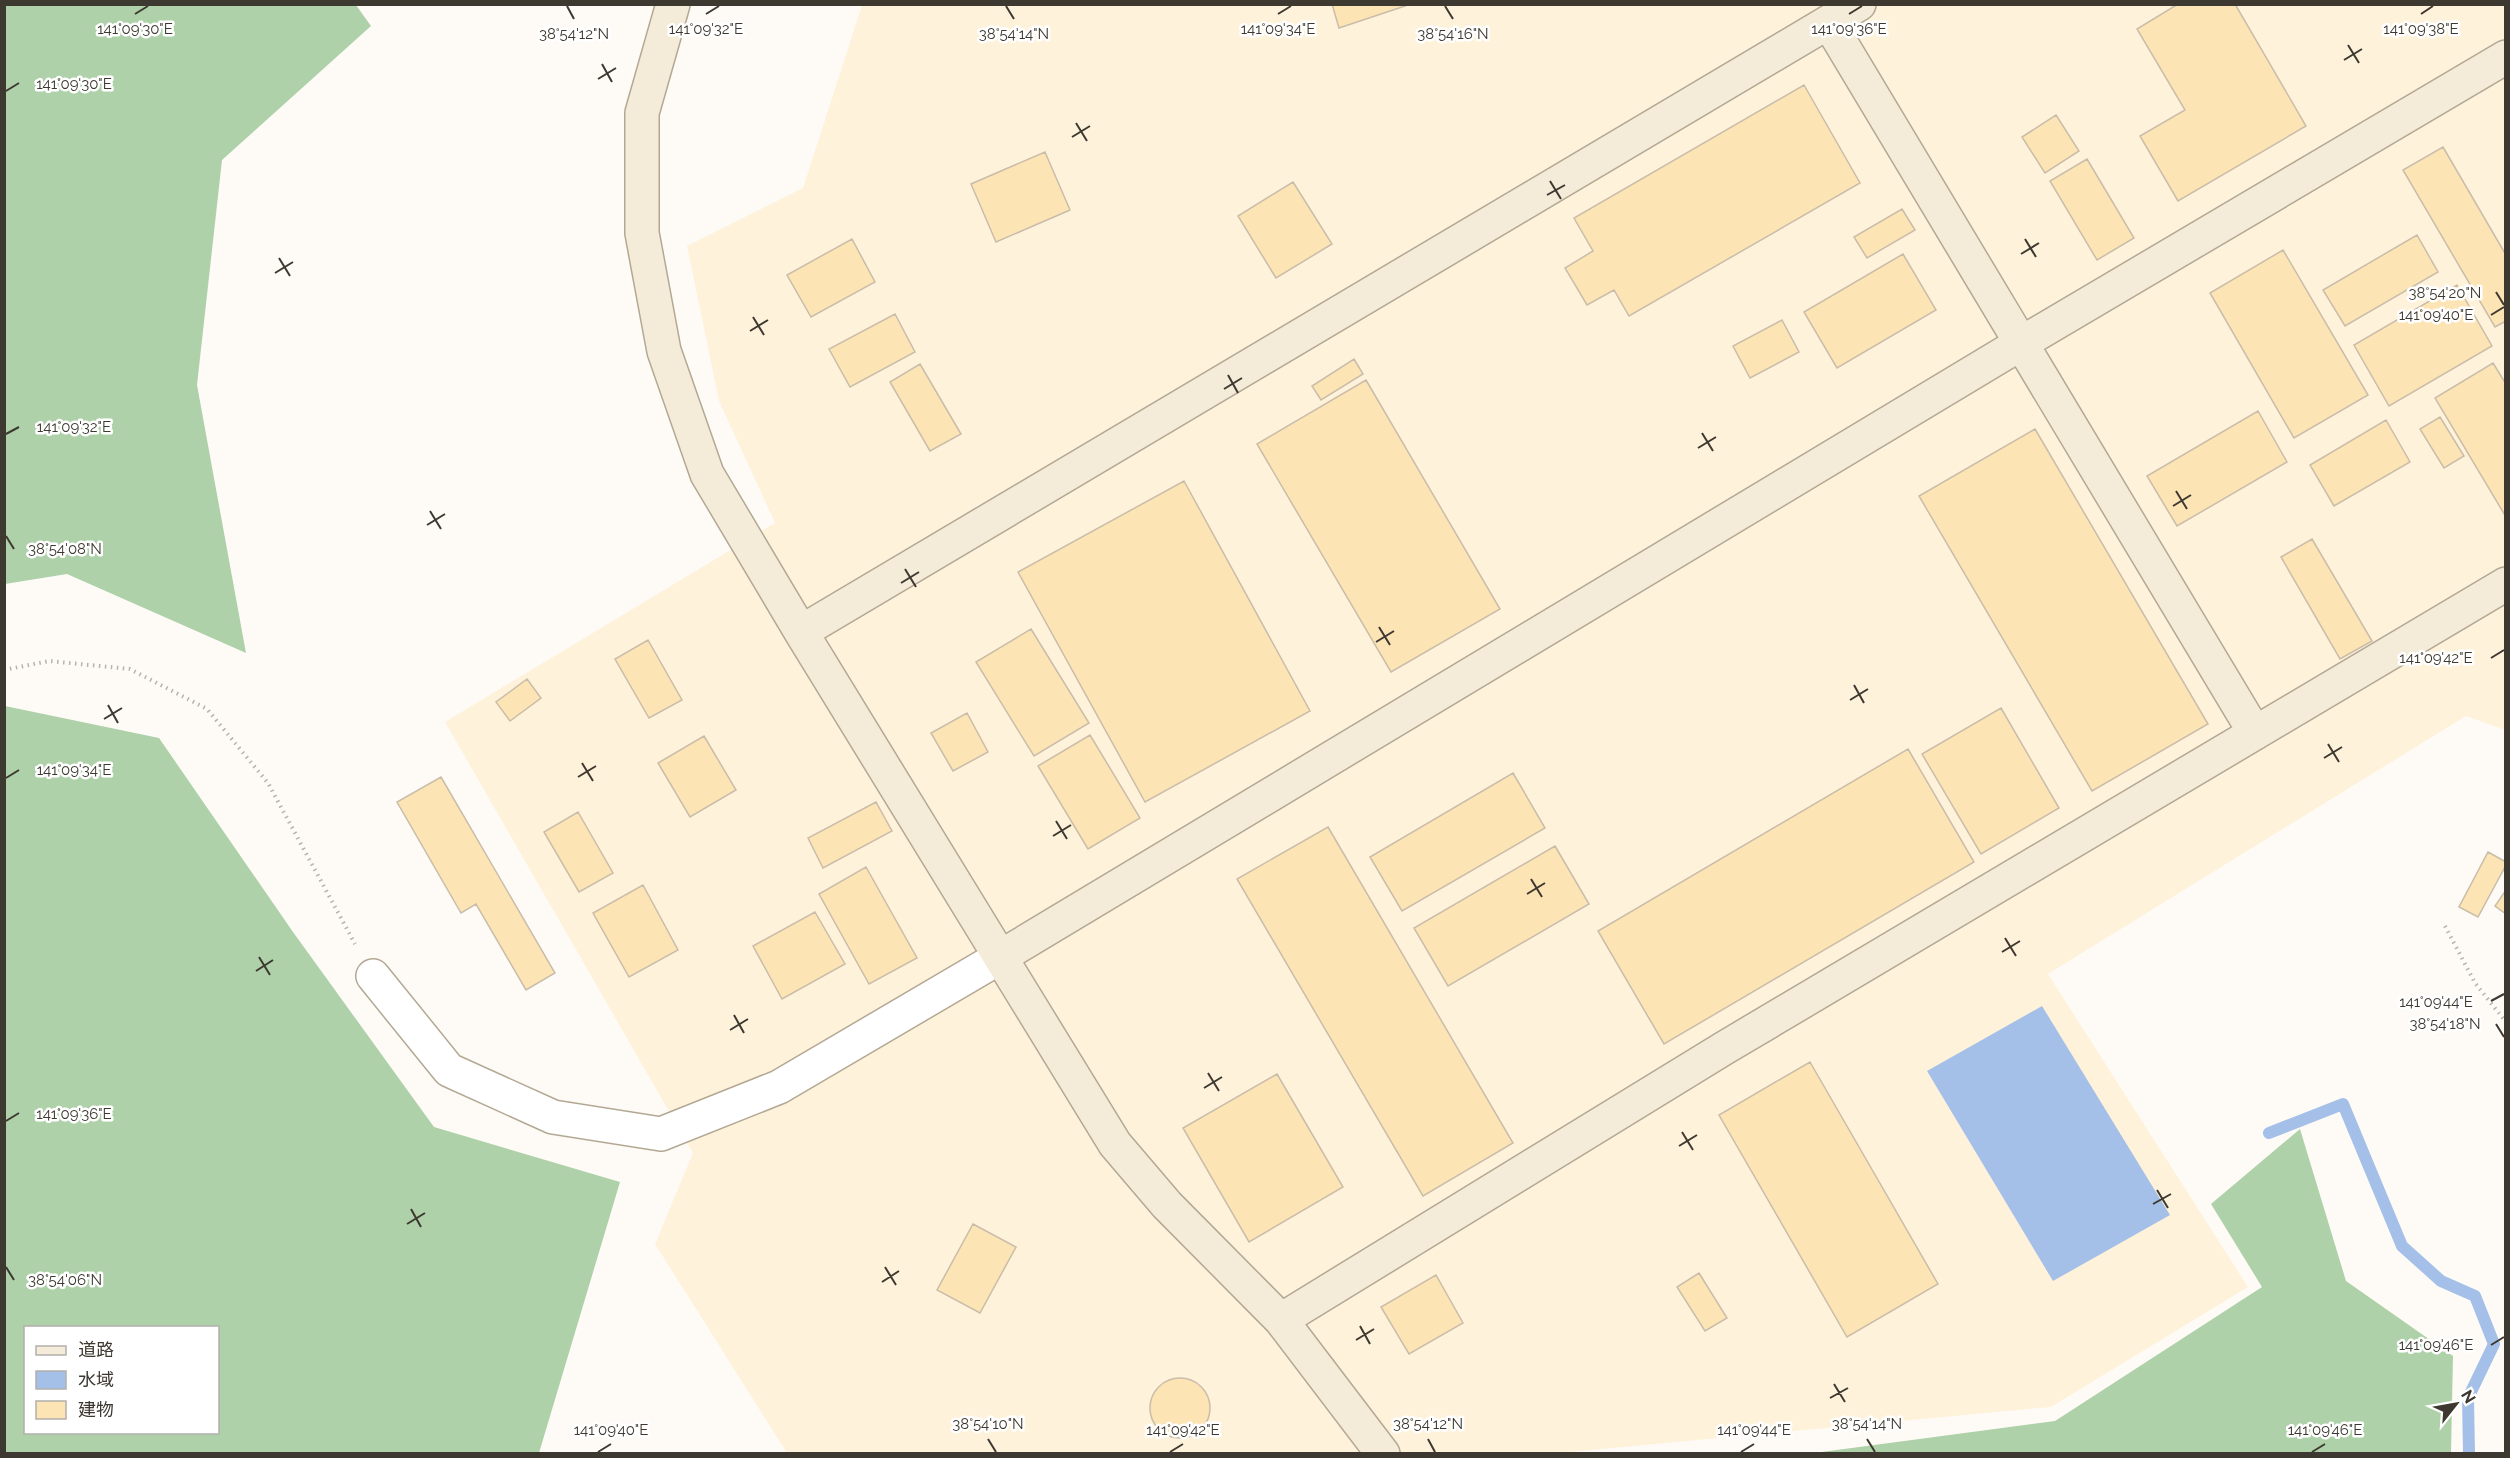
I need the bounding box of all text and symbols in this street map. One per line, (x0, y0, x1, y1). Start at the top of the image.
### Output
text: 141°09'30"E (97, 20, 173, 38)
text: 141°09'32"E (669, 20, 743, 38)
text: 141°09'34"E (1241, 20, 1315, 38)
text: 141°09'36"E (1811, 20, 1887, 38)
text: 141°09'38"E (2383, 20, 2459, 38)
text: 38°54'12"N (539, 25, 609, 43)
text: 38°54'14"N (979, 25, 1049, 43)
text: 38°54'16"N (1417, 25, 1489, 43)
text: 141°09'30"E (36, 75, 112, 93)
text: 38°54'20"N (2409, 284, 2481, 302)
text: 141°09'40"E (2399, 306, 2473, 324)
text: 141°09'32"E (37, 418, 111, 436)
text: 38°54'08"N (28, 540, 102, 558)
text: 141°09'42"E (2399, 649, 2473, 667)
text: 141°09'34"E (37, 761, 111, 779)
text: 141°09'44"E (2399, 993, 2473, 1011)
text: 38°54'18"N (2409, 1015, 2481, 1033)
text: 141°09'36"E (36, 1105, 112, 1123)
text: 38°54'06"N (28, 1271, 102, 1289)
legend (24, 1326, 219, 1434)
text: 141°09'46"E (2399, 1336, 2473, 1354)
text: 道路 (78, 1339, 114, 1360)
text: 水域 (78, 1369, 114, 1390)
north arrow (2426, 1374, 2486, 1434)
text: N (2457, 1386, 2480, 1407)
text: 建物 (78, 1399, 114, 1420)
text: 38°54'10"N (952, 1415, 1024, 1433)
text: 38°54'12"N (1393, 1415, 1463, 1433)
text: 38°54'14"N (1832, 1415, 1902, 1433)
text: 141°09'40"E (574, 1421, 648, 1439)
text: 141°09'42"E (1146, 1421, 1220, 1439)
text: 141°09'44"E (1717, 1421, 1791, 1439)
text: 141°09'46"E (2288, 1421, 2362, 1439)

